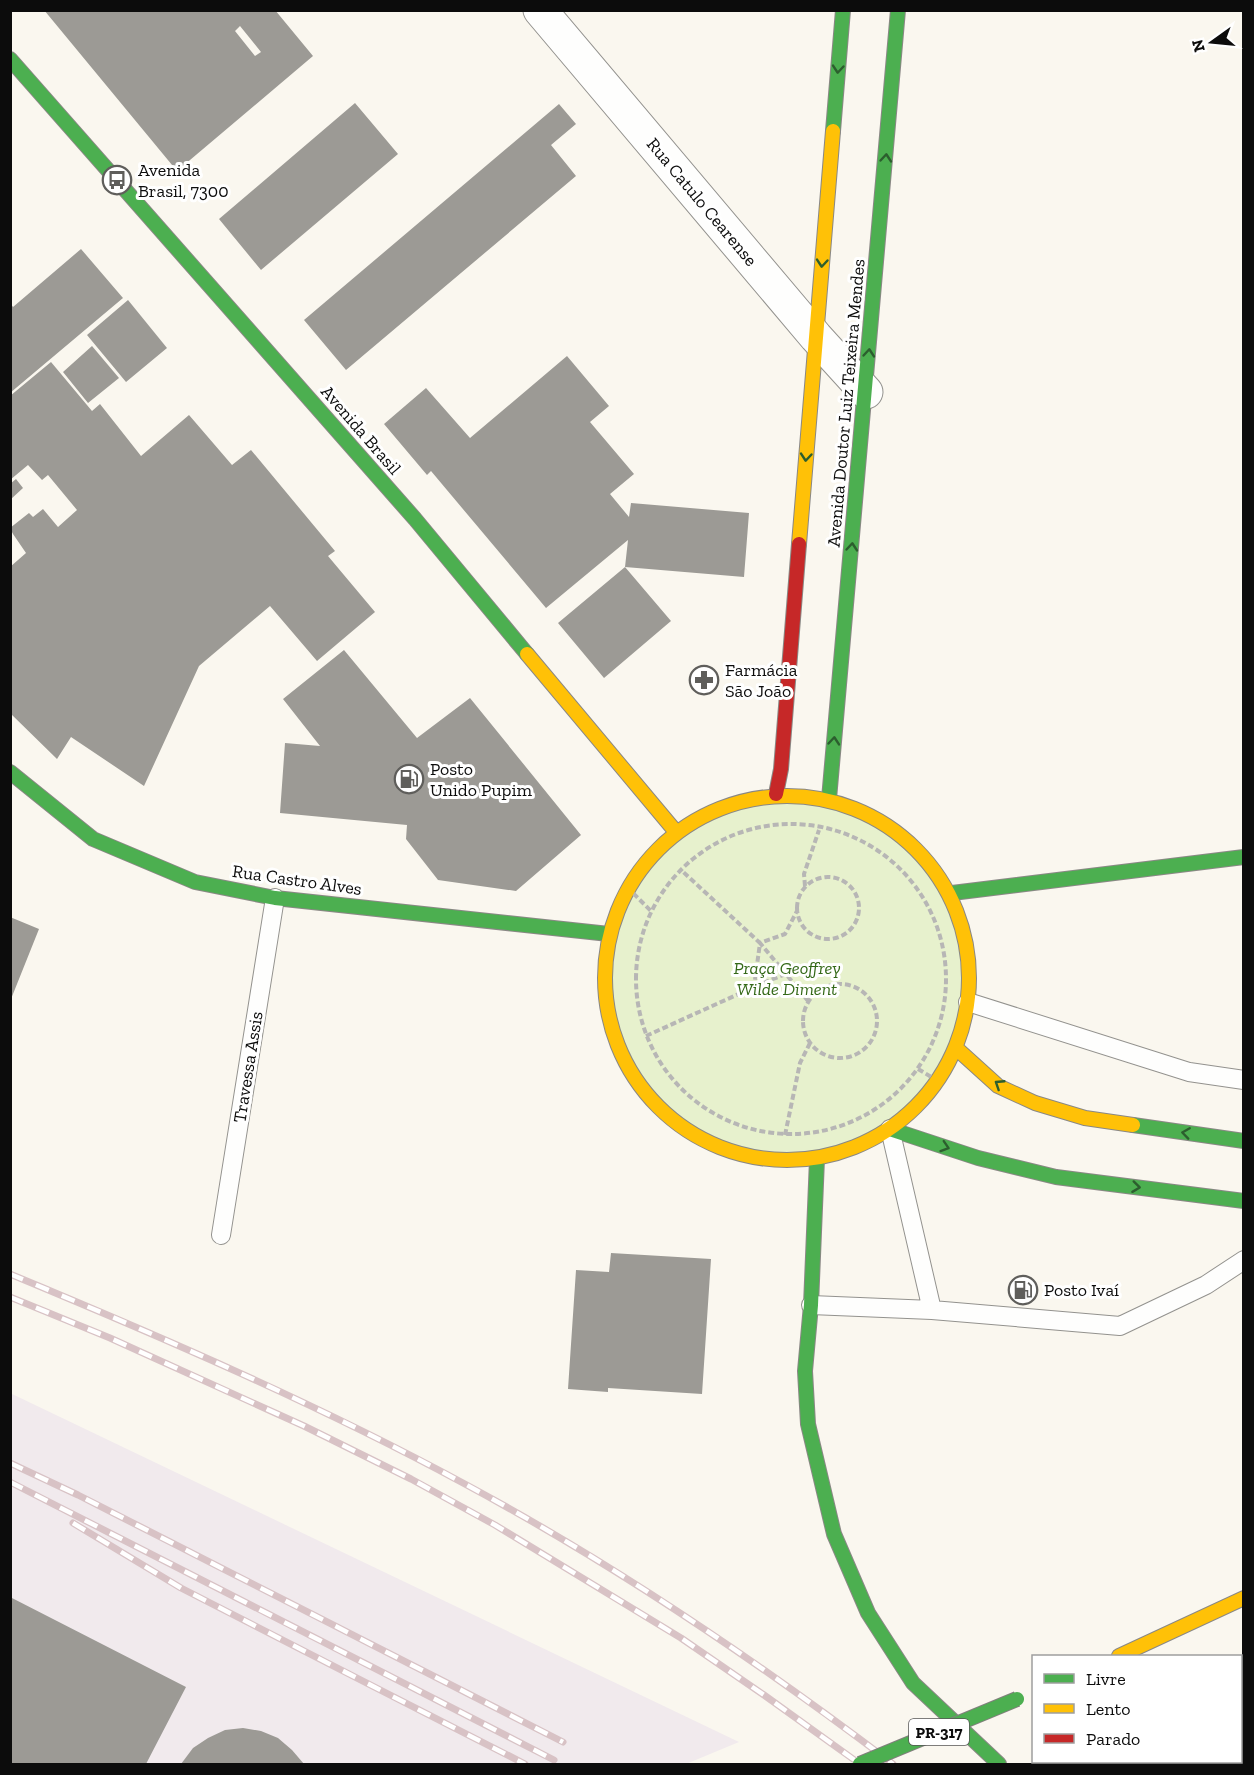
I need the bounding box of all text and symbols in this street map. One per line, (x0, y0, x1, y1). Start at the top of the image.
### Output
north arrow (1182, 12, 1242, 72)
text: N (1187, 37, 1209, 54)
one-way arrow (832, 64, 845, 73)
street label: Rua Catulo Cearense (642, 133, 762, 271)
one-way arrow (879, 154, 892, 163)
place label: Avenida Brasil, 7300 (138, 159, 229, 202)
bus stop icon: Avenida Brasil, 7300 (101, 164, 133, 196)
street label: Avenida Doutor Luiz Teixeira Mendes (822, 258, 870, 548)
one-way arrow (816, 259, 829, 268)
one-way arrow (862, 348, 875, 357)
street label: Avenida Brasil (316, 381, 406, 479)
one-way arrow (800, 453, 813, 462)
one-way arrow (845, 542, 858, 551)
place label: Farmácia São João (725, 659, 798, 702)
pharmacy icon: Farmácia São João (688, 664, 720, 696)
one-way arrow (827, 736, 840, 746)
place label: Posto Unido Pupim (430, 758, 532, 801)
fuel station icon: Posto Unido Pupim (393, 763, 425, 795)
street label: Rua Castro Alves (231, 860, 363, 900)
park label: Praça Geoffrey Wilde Diment (733, 957, 841, 1000)
street label: Travessa Assis (228, 1010, 268, 1124)
one-way arrow (994, 1081, 1005, 1092)
one-way arrow (1181, 1127, 1190, 1139)
one-way arrow (939, 1140, 950, 1153)
one-way arrow (1131, 1180, 1140, 1193)
fuel station icon: Posto Ivaí (1007, 1274, 1039, 1306)
place label: Posto Ivaí (1044, 1279, 1119, 1301)
legend (1032, 1655, 1242, 1763)
text: Livre (1086, 1668, 1126, 1690)
text: Lento (1086, 1698, 1131, 1720)
road number: PR-317 (909, 1719, 969, 1745)
text: Parado (1086, 1728, 1140, 1750)

